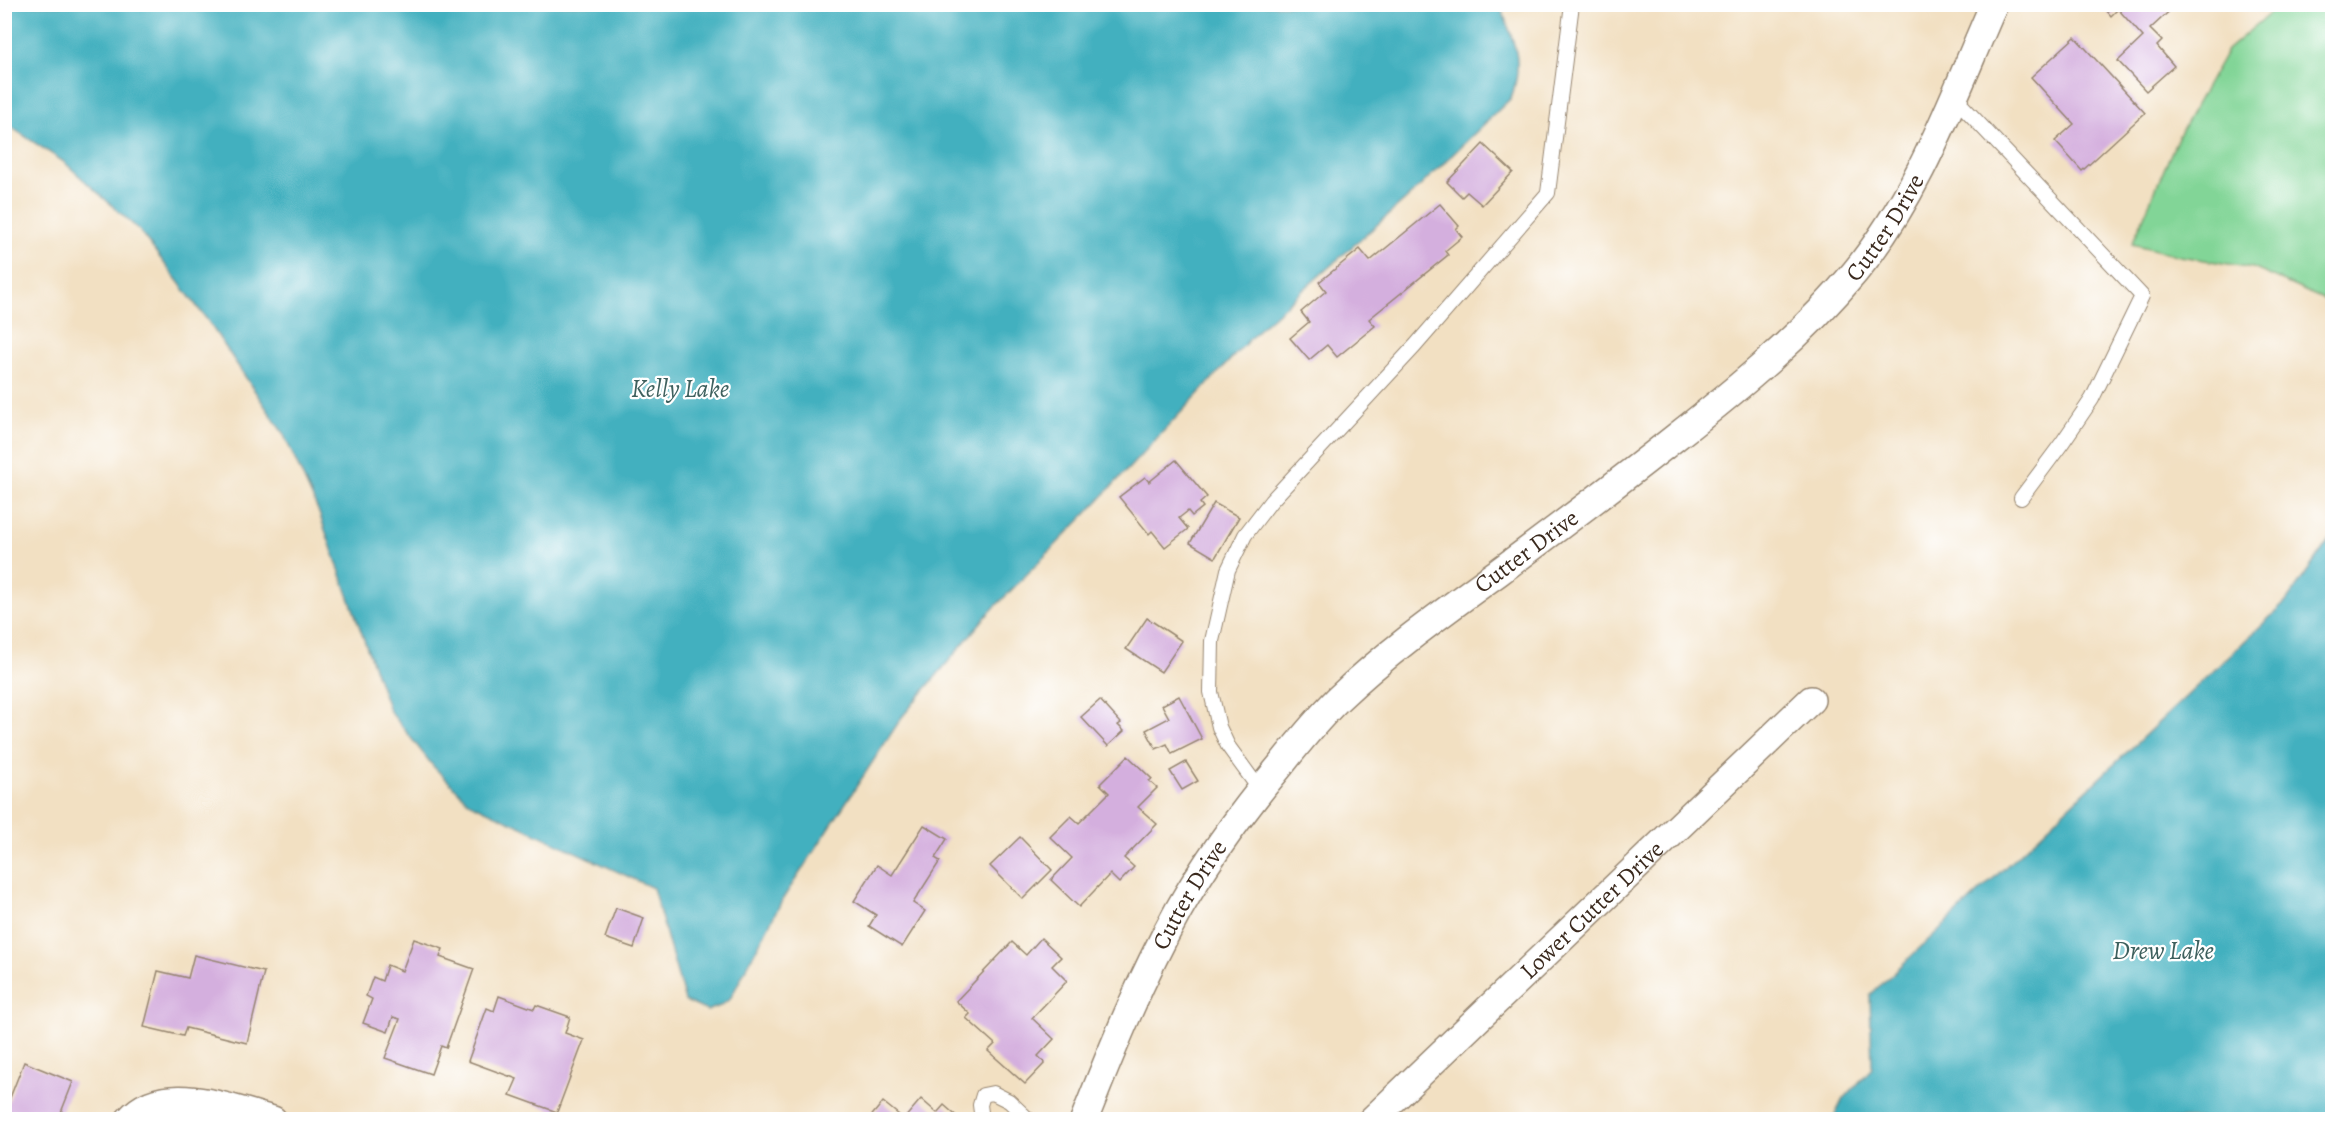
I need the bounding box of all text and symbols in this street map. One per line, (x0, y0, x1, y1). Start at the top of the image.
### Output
street label: Cutter Drive (1838, 168, 1932, 288)
water label: Kelly Lake (631, 371, 729, 406)
street label: Cutter Drive (1468, 502, 1585, 601)
street label: Cutter Drive (1144, 833, 1234, 955)
street label: Lower Cutter Drive (1513, 833, 1670, 986)
water label: Drew Lake (2112, 933, 2214, 968)

